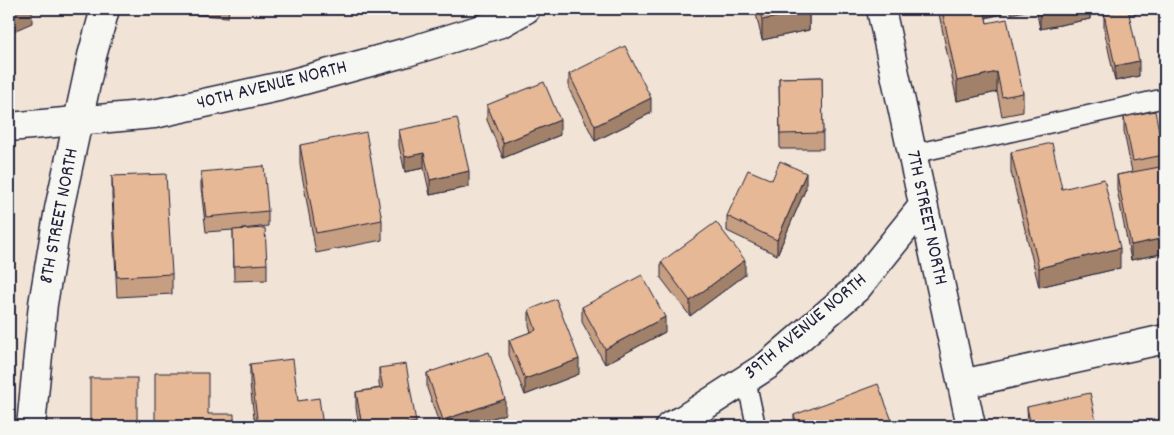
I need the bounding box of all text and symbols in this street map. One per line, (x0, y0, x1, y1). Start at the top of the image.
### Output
street label: 40TH AVENUE NORTH (194, 54, 350, 118)
street label: 8TH STREET NORTH (33, 146, 87, 286)
street label: 7TH STREET NORTH (898, 148, 954, 288)
street label: 39TH AVENUE NORTH (738, 267, 874, 387)

